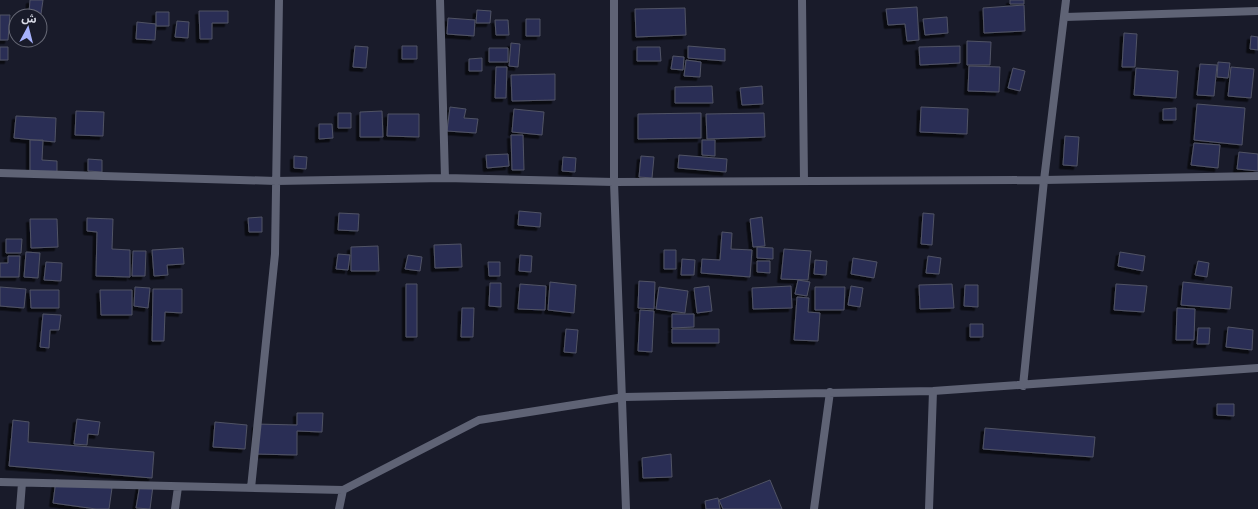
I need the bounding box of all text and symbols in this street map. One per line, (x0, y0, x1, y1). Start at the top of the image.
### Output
north arrow (8, 8, 48, 48)
text: ش (21, 9, 38, 27)

